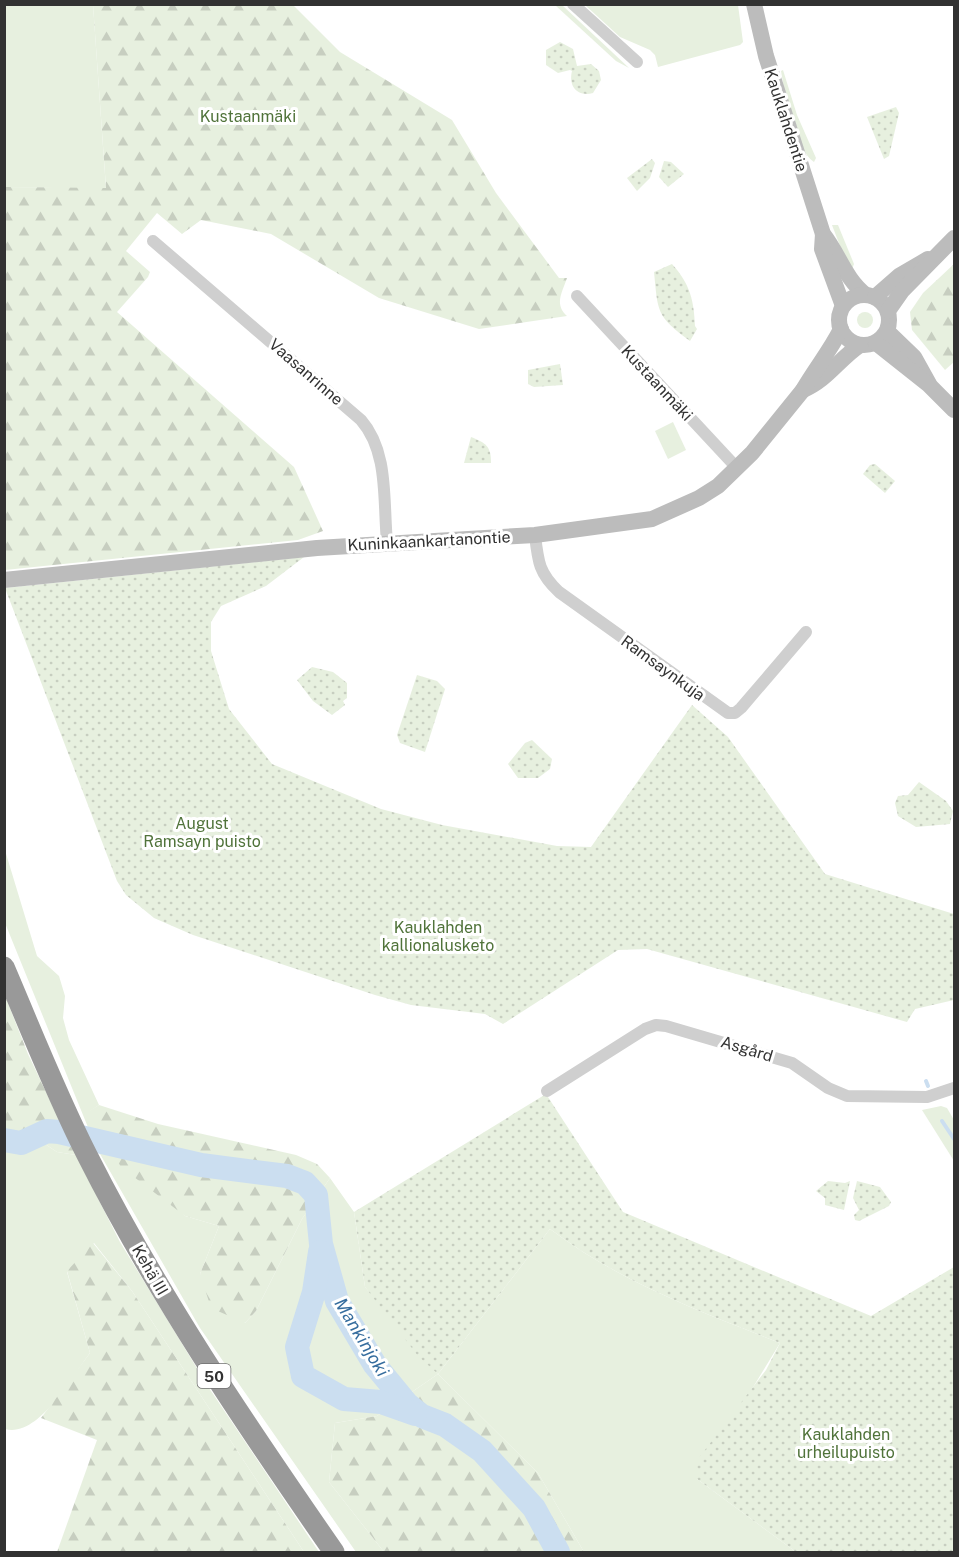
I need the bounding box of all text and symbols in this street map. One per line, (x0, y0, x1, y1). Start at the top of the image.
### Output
street label: Kauklahdentie (760, 66, 812, 174)
park label: Kustaanmäki (200, 107, 296, 126)
street label: Vaasanrinne (265, 335, 347, 409)
street label: Kustaanmäki (617, 341, 697, 425)
street label: Kuninkaankartanontie (347, 527, 511, 555)
street label: Ramsaynkuja (617, 631, 709, 705)
park label: August Ramsayn puisto (143, 814, 261, 851)
park label: Kauklahden kallionalusketo (382, 918, 494, 955)
street label: Asgård (719, 1032, 775, 1066)
street label: Kehä III (128, 1241, 172, 1299)
water label: Mankinjoki (330, 1294, 394, 1381)
road number: 50 (198, 1364, 230, 1388)
park label: Kauklahden urheilupuisto (797, 1425, 895, 1462)

